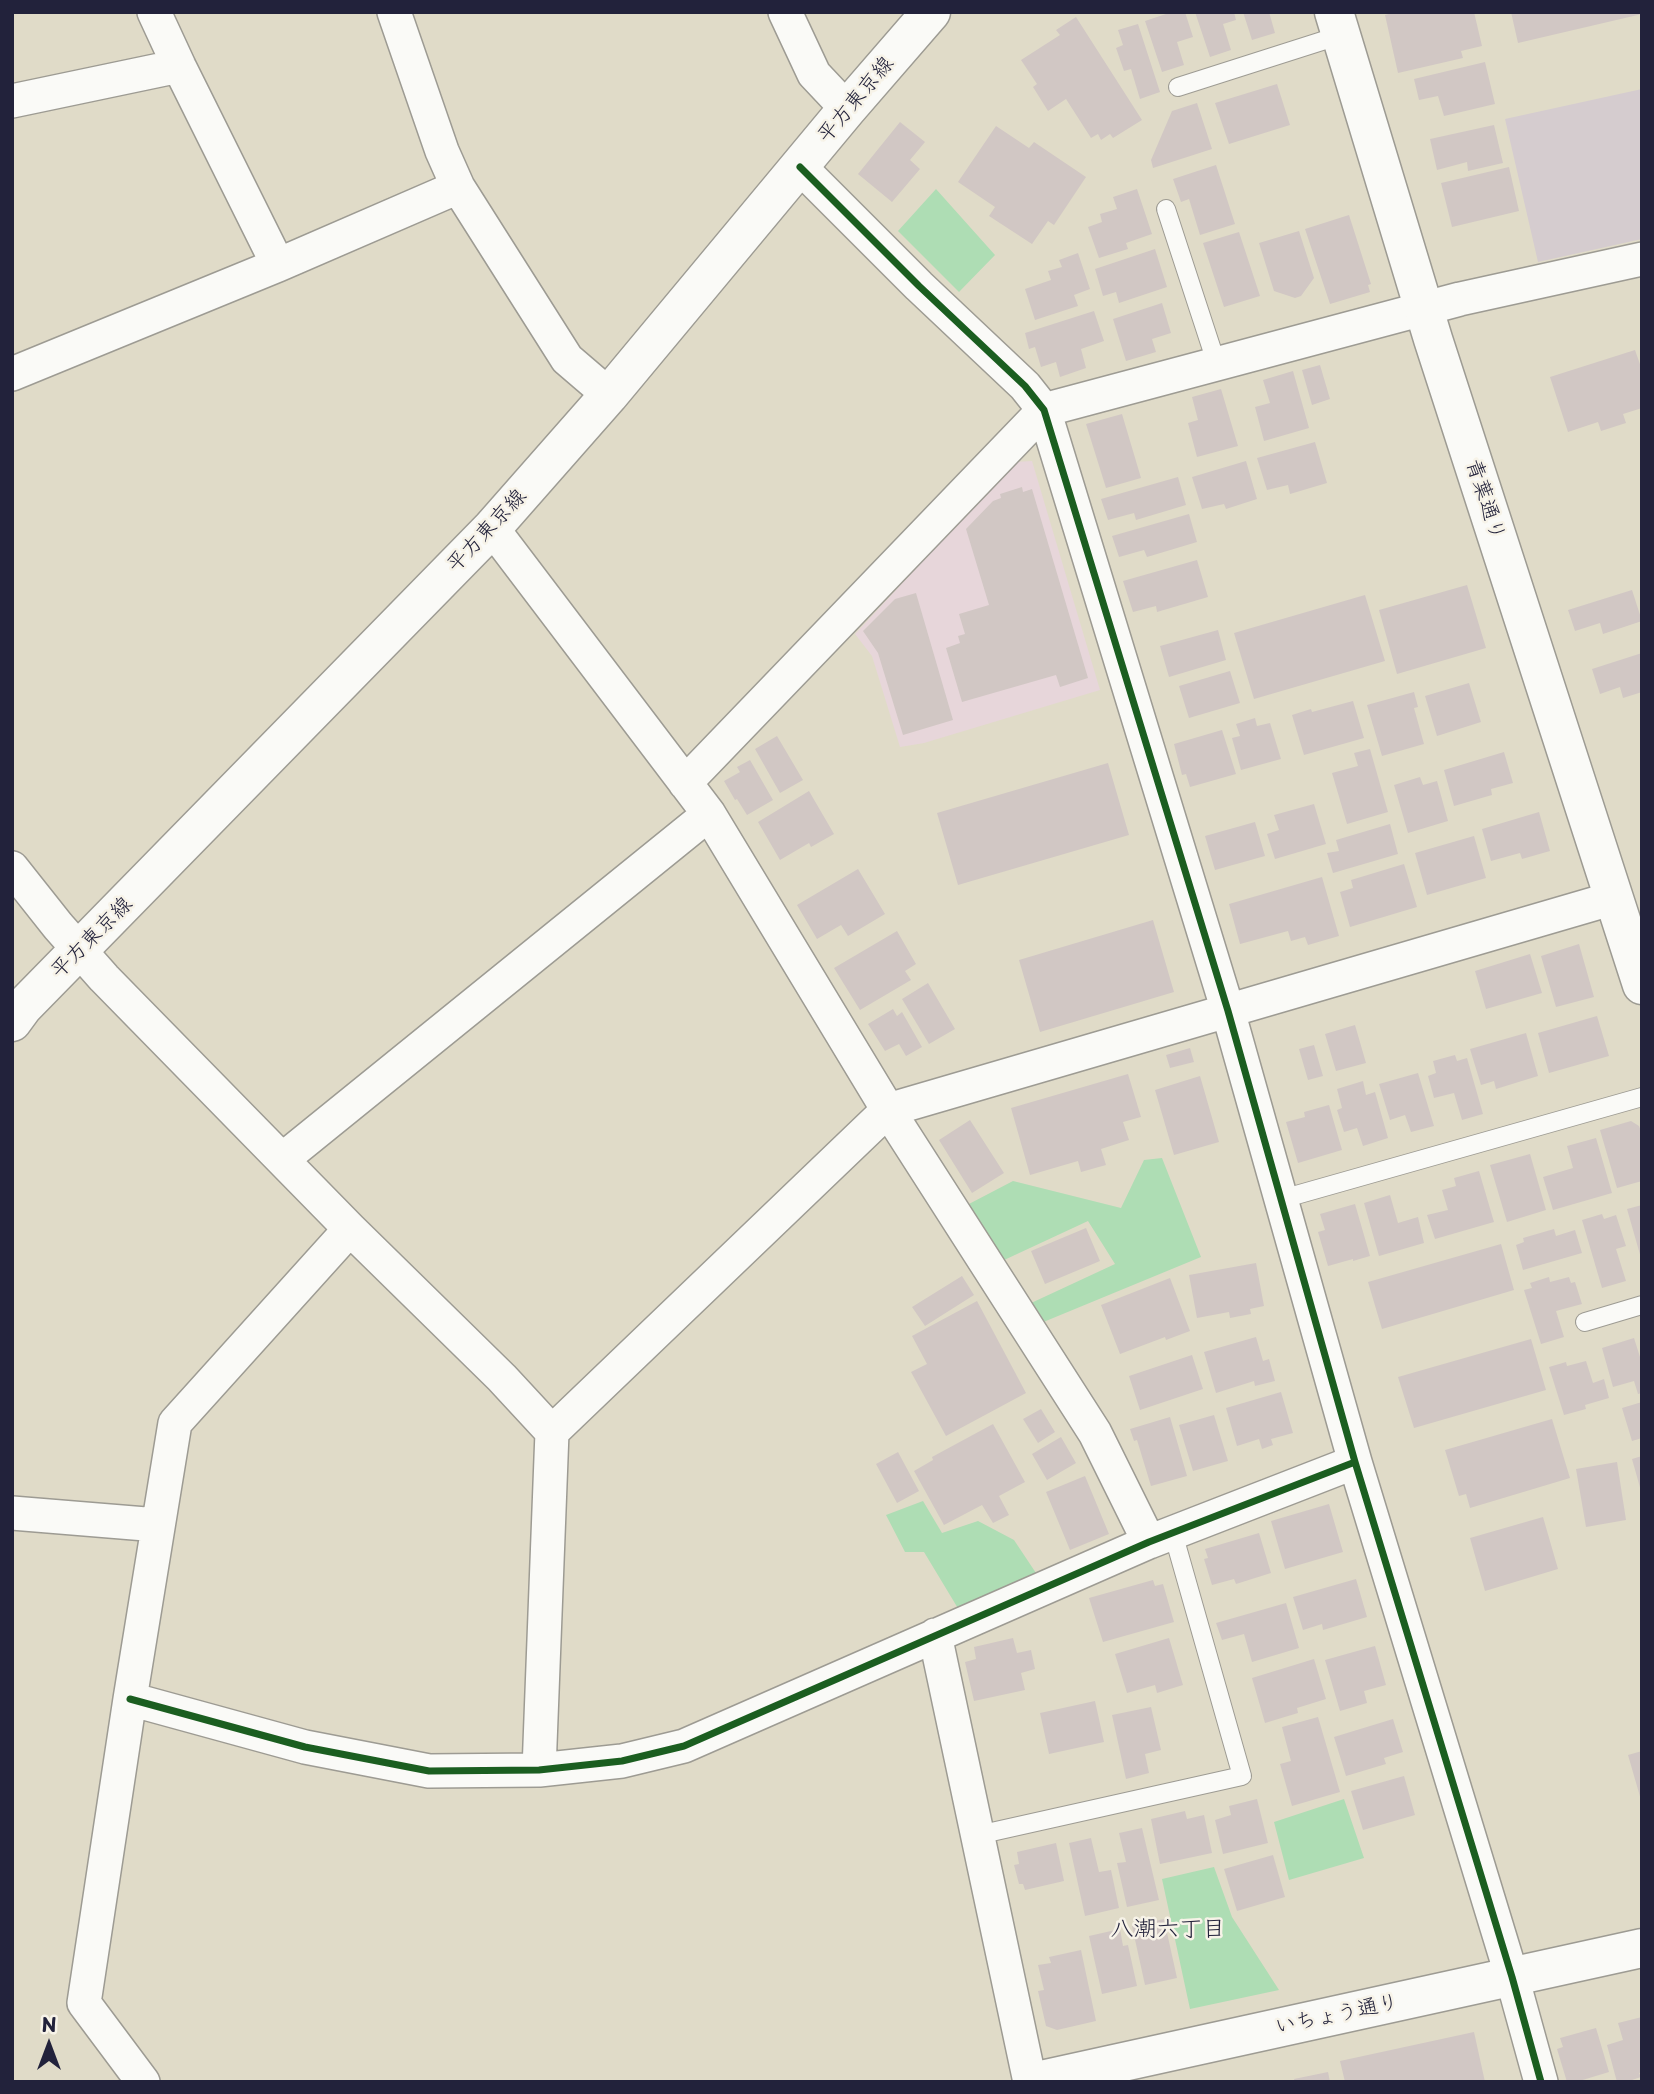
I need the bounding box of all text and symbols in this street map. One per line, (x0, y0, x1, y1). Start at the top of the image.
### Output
street label: 平方東京線 (813, 52, 899, 148)
street label: 青葉通り (1460, 456, 1510, 544)
street label: 平方東京線 (442, 484, 532, 578)
street label: 平方東京線 (46, 892, 138, 984)
district label: 八潮六丁目 (1111, 1916, 1225, 1944)
street label: いちょう通り (1273, 1990, 1401, 2040)
north arrow (14, 2010, 84, 2080)
text: N (41, 2010, 57, 2038)

